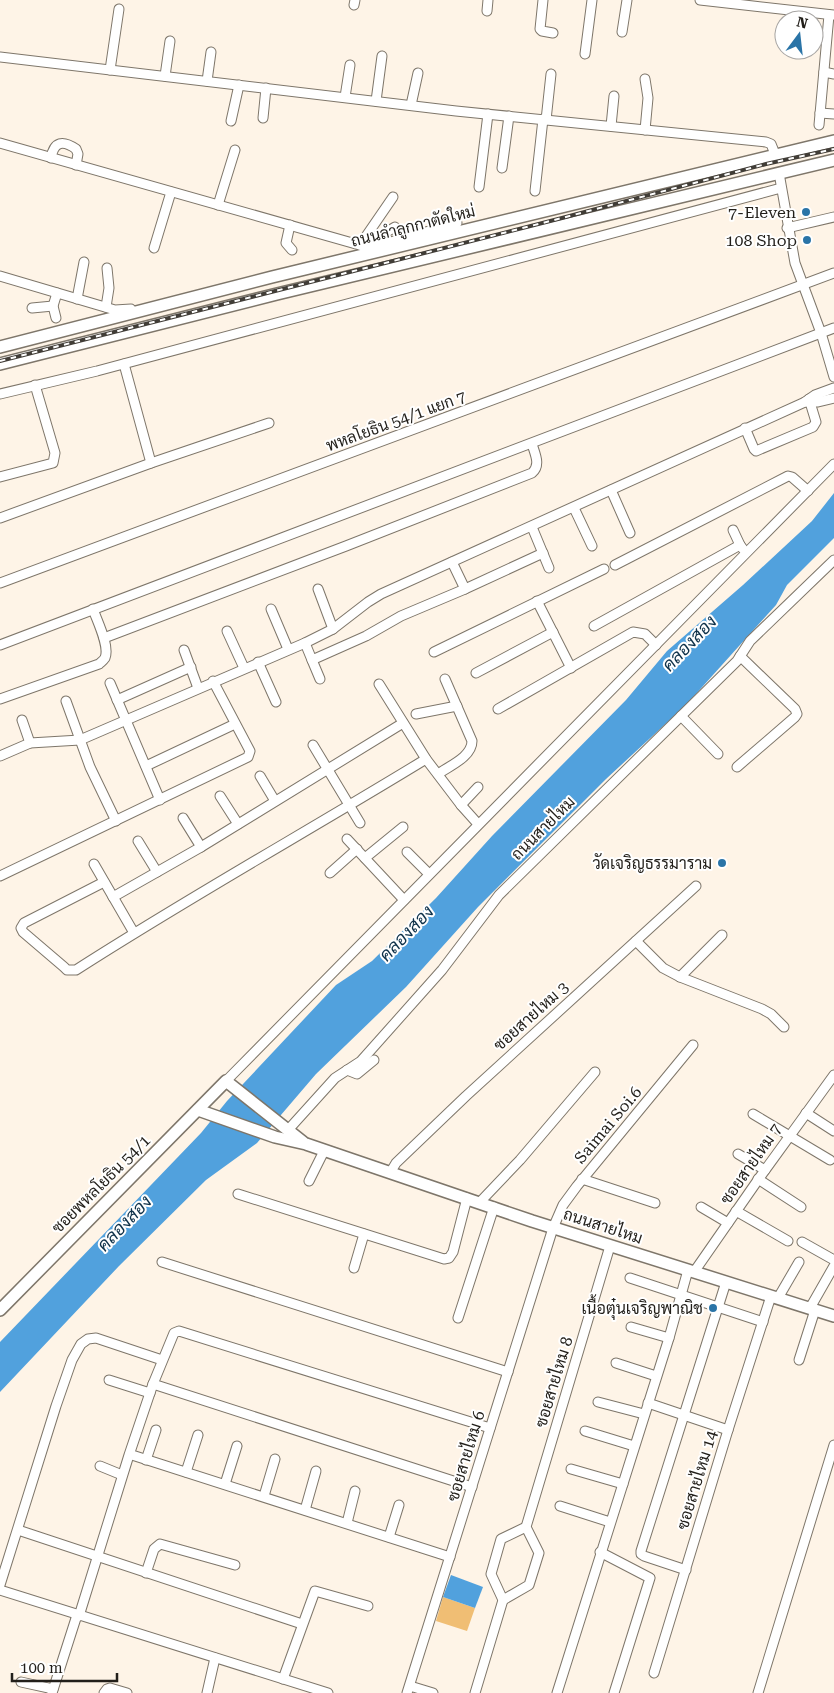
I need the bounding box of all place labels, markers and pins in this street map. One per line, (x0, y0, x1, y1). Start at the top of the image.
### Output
place label: 7-Eleven (728, 203, 796, 222)
marker: 7-Eleven (800, 206, 812, 218)
place label: 108 Shop (725, 231, 797, 250)
marker: 108 Shop (801, 234, 813, 246)
place label: วัดเจริญธรรมาราม (592, 853, 712, 873)
marker: วัดเจริญธรรมาราม (716, 857, 728, 869)
place label: เนื้อตุ๋นเจริญพาณิช (581, 1294, 703, 1320)
marker: เนื้อตุ๋นเจริญพาณิช (707, 1302, 719, 1314)

